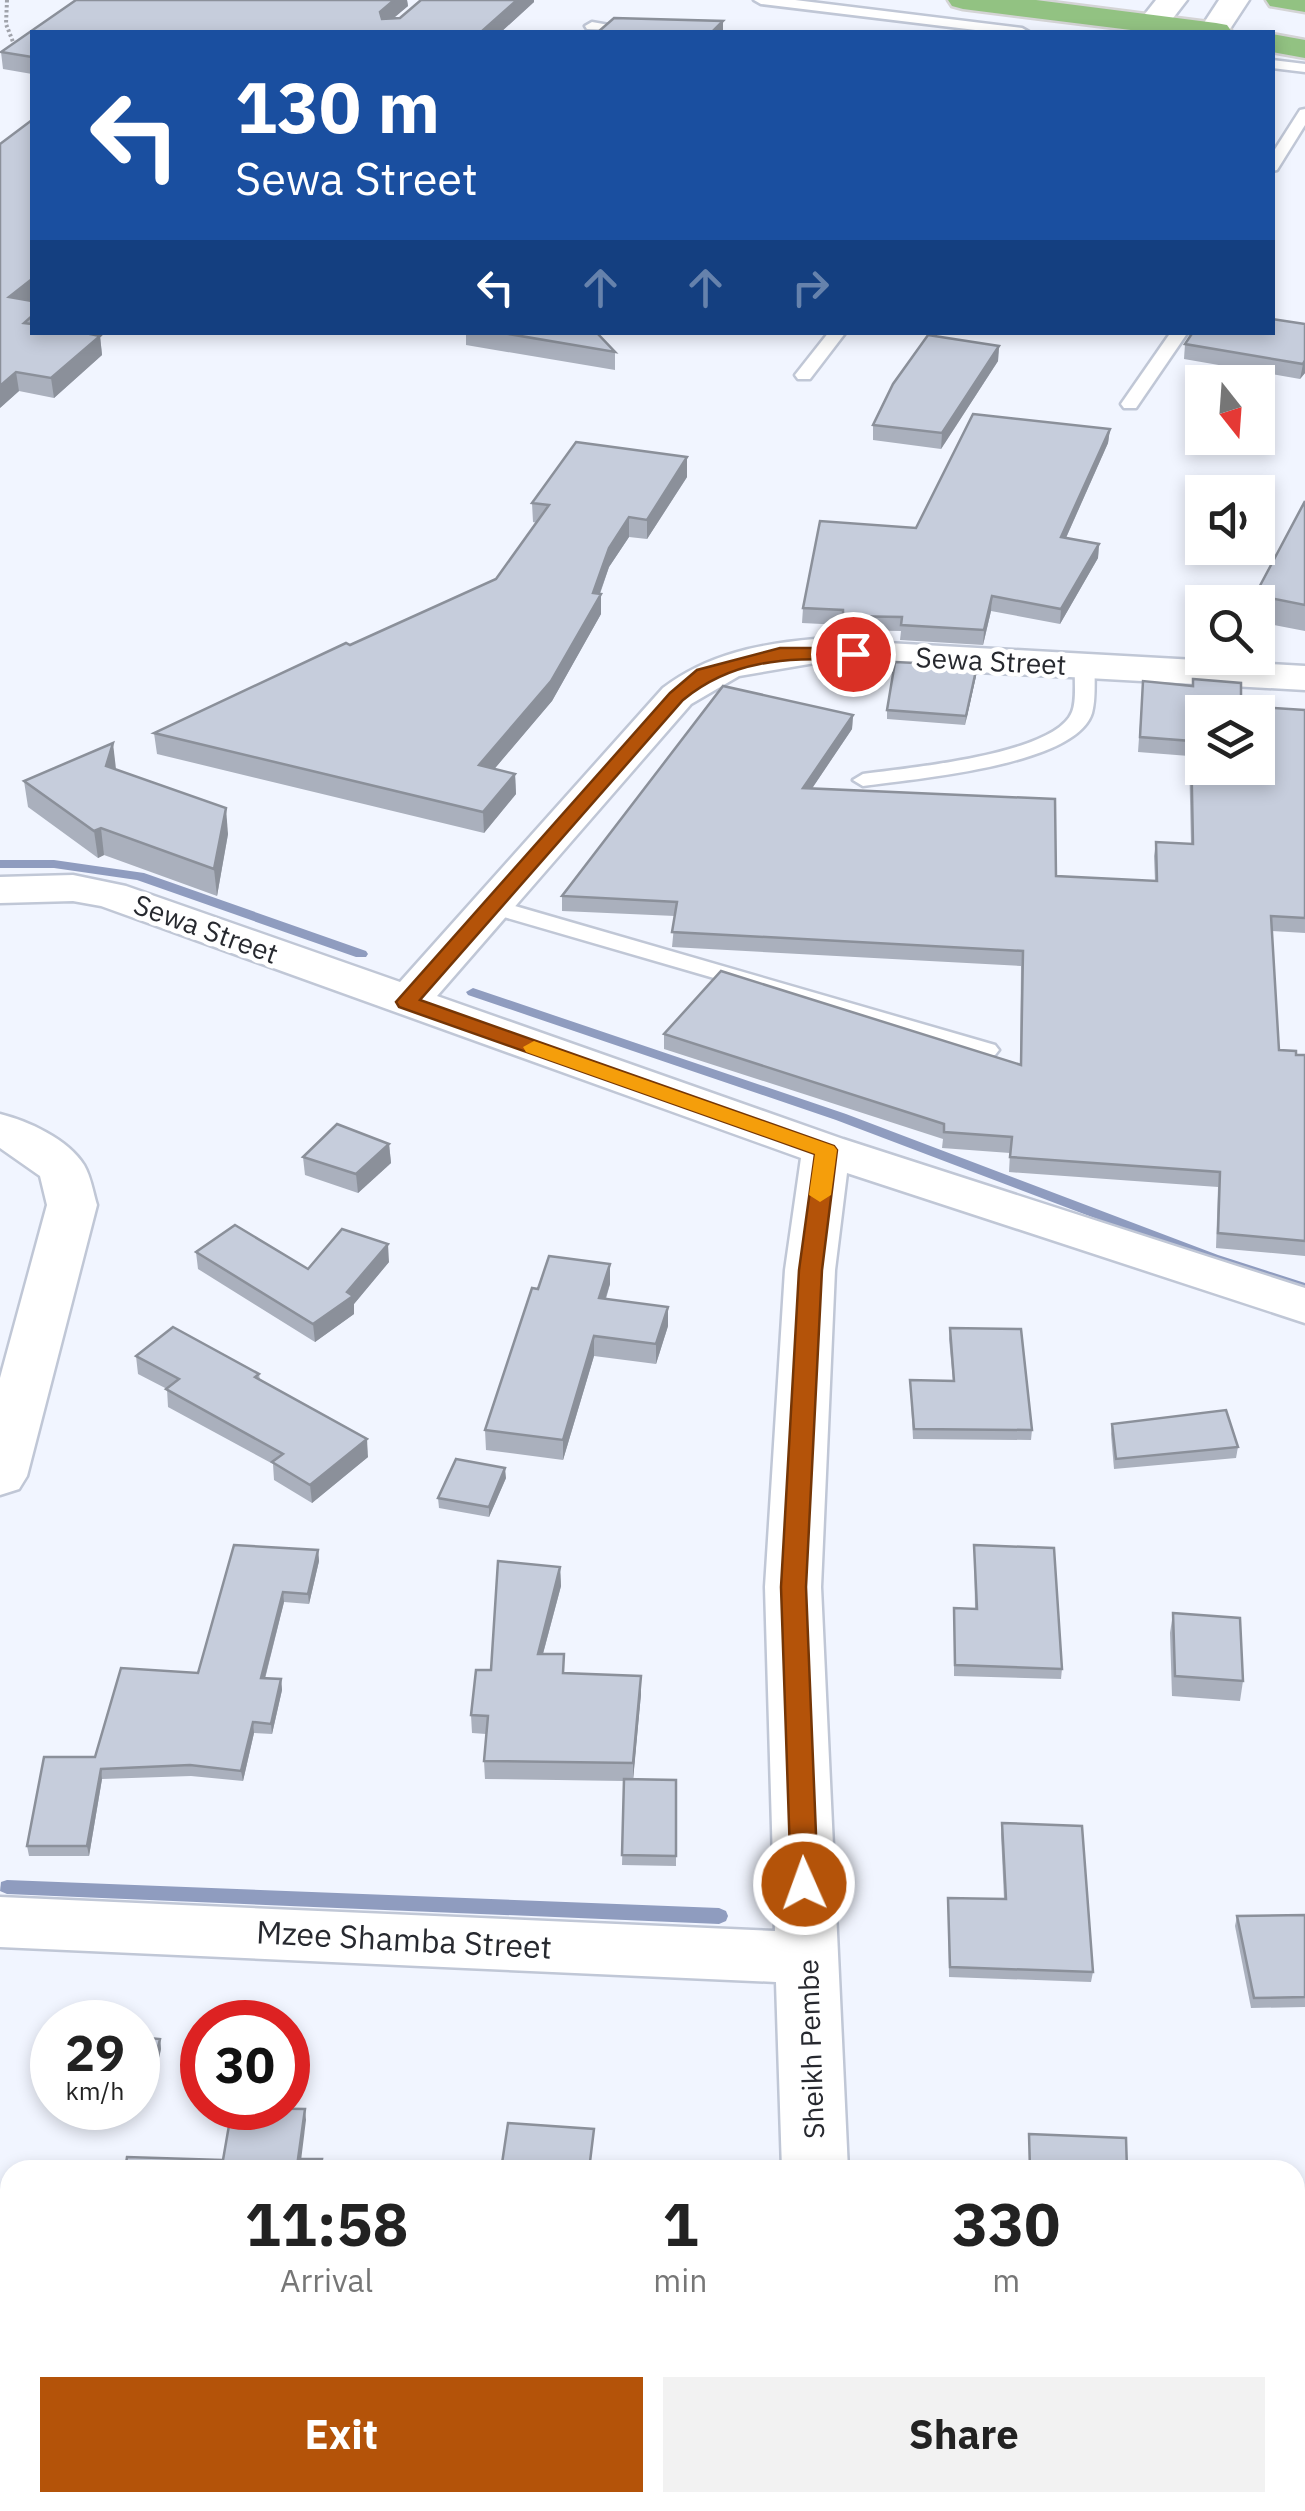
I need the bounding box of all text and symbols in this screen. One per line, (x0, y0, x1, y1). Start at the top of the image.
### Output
text: 130 m (235, 61, 440, 152)
icon: left (70, 70, 200, 200)
text: Sewa Street (235, 149, 478, 207)
icon: left (468, 260, 523, 315)
icon: ahead (573, 260, 628, 315)
icon: ahead (678, 260, 733, 315)
icon: right (783, 260, 838, 315)
north arrow (1185, 365, 1275, 455)
map controls (1185, 365, 1275, 785)
button: sound (1185, 475, 1275, 565)
button: search (1185, 585, 1275, 675)
pin (811, 612, 896, 697)
icon: arrive (826, 627, 881, 682)
street label: Sewa Street (915, 638, 1067, 683)
button: layers (1185, 695, 1275, 785)
street label: Sewa Street (129, 885, 284, 972)
position arrow (752, 1832, 856, 1936)
street label: Mzee Shamba Street (255, 1910, 553, 1968)
street label: Sheikh Pembe (789, 1959, 832, 2139)
speed limit sign: 30 (180, 2000, 310, 2130)
text: 29 (65, 2020, 125, 2085)
text: km/h (66, 2074, 124, 2107)
text: 11:58 (245, 2184, 409, 2263)
text: 1 (662, 2184, 698, 2263)
text: 330 (952, 2184, 1060, 2263)
text: Arrival (280, 2259, 373, 2301)
text: min (653, 2259, 707, 2301)
text: m (992, 2259, 1020, 2301)
button: Exit (40, 2377, 643, 2492)
button: Share (663, 2377, 1265, 2492)

